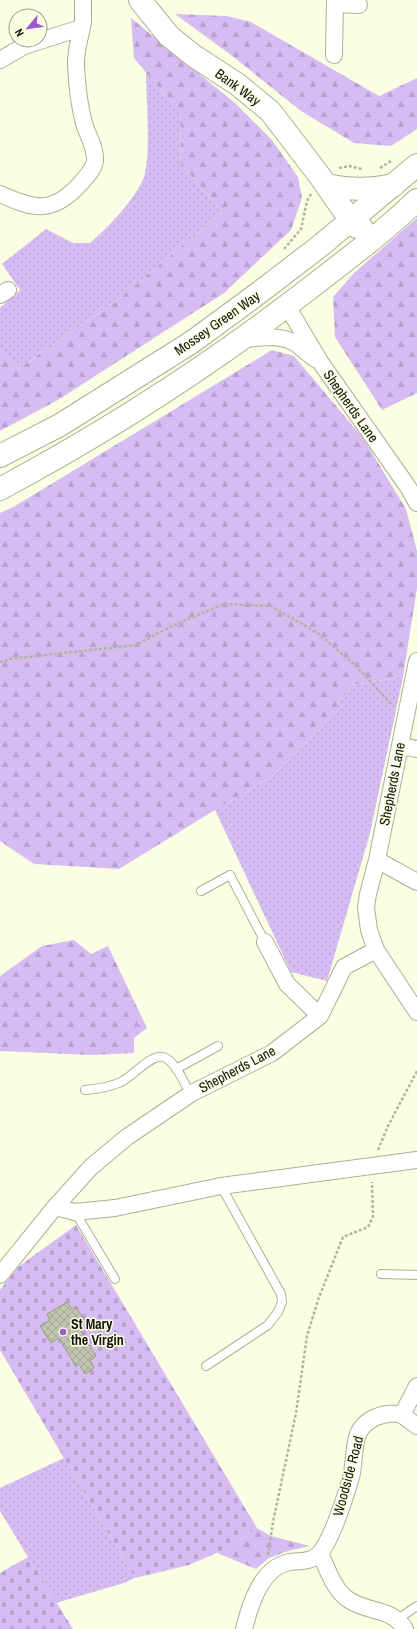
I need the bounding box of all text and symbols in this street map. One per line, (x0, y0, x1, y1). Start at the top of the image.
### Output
north arrow (8, 8, 48, 48)
text: N (12, 27, 27, 39)
street label: Bank Way (212, 64, 264, 110)
street label: Mossey Green Way (171, 287, 263, 359)
street label: Shepherds Lane (319, 366, 383, 446)
street label: Shepherds Lane (375, 741, 409, 827)
street label: Shepherds Lane (196, 1041, 278, 1097)
place label: St Mary the Virgin (71, 1315, 124, 1349)
marker: St Mary the Virgin (58, 1327, 68, 1337)
street label: Woodside Road (329, 1434, 367, 1518)

